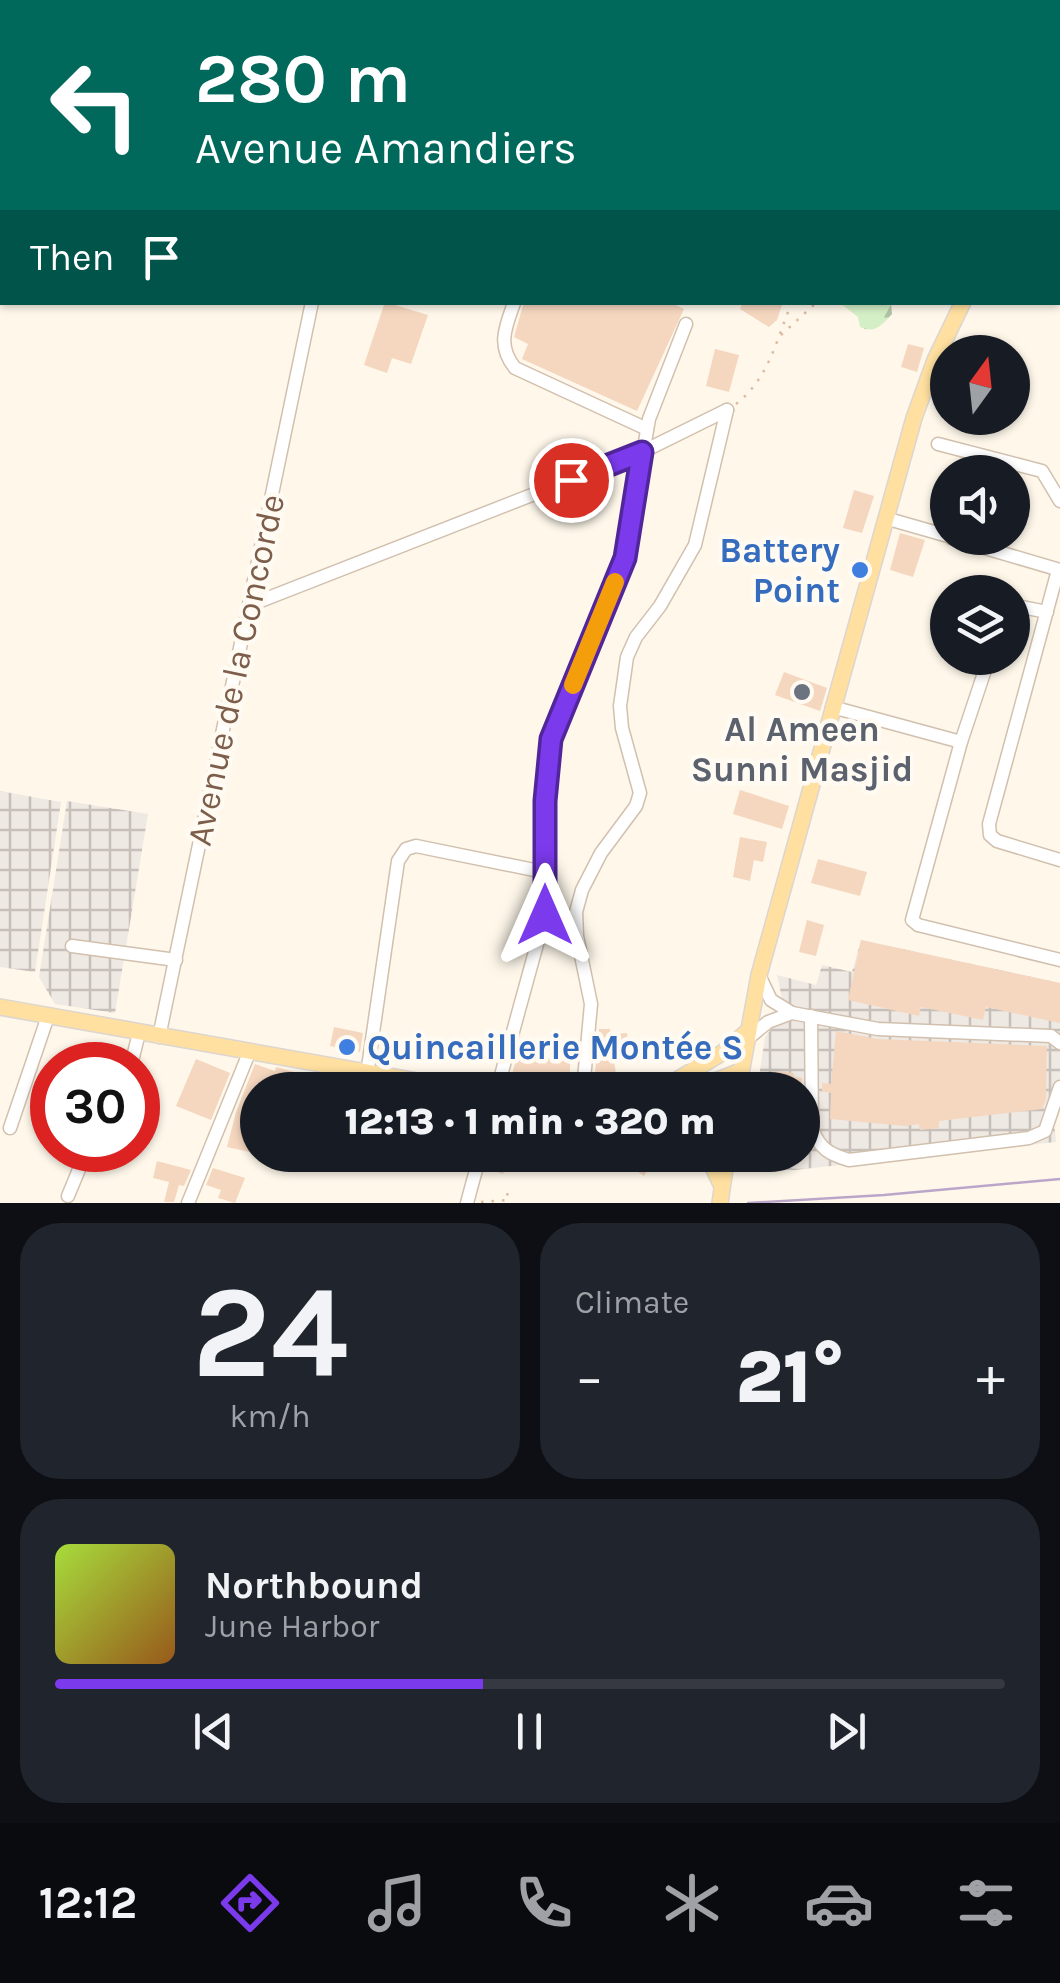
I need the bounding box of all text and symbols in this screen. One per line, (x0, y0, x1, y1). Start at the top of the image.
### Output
text: 280 m (195, 38, 411, 120)
icon: left (30, 40, 160, 170)
text: Avenue Amandiers (195, 122, 577, 174)
icon: arrive (134, 230, 189, 285)
text: Then (30, 235, 114, 280)
north arrow (930, 335, 1030, 435)
map controls (930, 335, 1030, 675)
pin (529, 438, 614, 523)
icon: arrive (544, 453, 599, 508)
button: sound (930, 455, 1030, 555)
street label: Avenue de la Concorde (179, 491, 293, 849)
place label: Battery Point (719, 530, 840, 611)
marker: Battery Point (849, 559, 871, 581)
button: layers (930, 575, 1030, 675)
marker: Al Ameen Sunni Masjid (791, 681, 813, 703)
place label: Al Ameen Sunni Masjid (691, 709, 913, 791)
position arrow (493, 863, 597, 967)
place label: Quincaillerie Montée S (367, 1027, 744, 1068)
marker: Quincaillerie Montée S (336, 1036, 358, 1058)
speed limit sign: 30 (30, 1042, 160, 1172)
text: 12:13 · 1 min · 320 m (345, 1099, 716, 1144)
text: 24 (192, 1257, 348, 1409)
text: Climate (575, 1284, 689, 1321)
text: 21° (735, 1333, 845, 1421)
text: − (575, 1345, 604, 1409)
text: + (976, 1345, 1005, 1409)
text: km/h (229, 1398, 311, 1435)
text: Northbound (205, 1563, 423, 1608)
text: June Harbor (205, 1608, 379, 1645)
icon: previous (186, 1704, 241, 1759)
icon: pause (502, 1704, 557, 1759)
icon: next (819, 1704, 874, 1759)
icon: directions (215, 1868, 285, 1938)
icon: music (362, 1868, 432, 1938)
icon: phone (509, 1868, 579, 1938)
icon: climate (657, 1868, 727, 1938)
icon: car (804, 1868, 874, 1938)
icon: filters (951, 1868, 1021, 1938)
text: 12:12 (39, 1877, 137, 1929)

